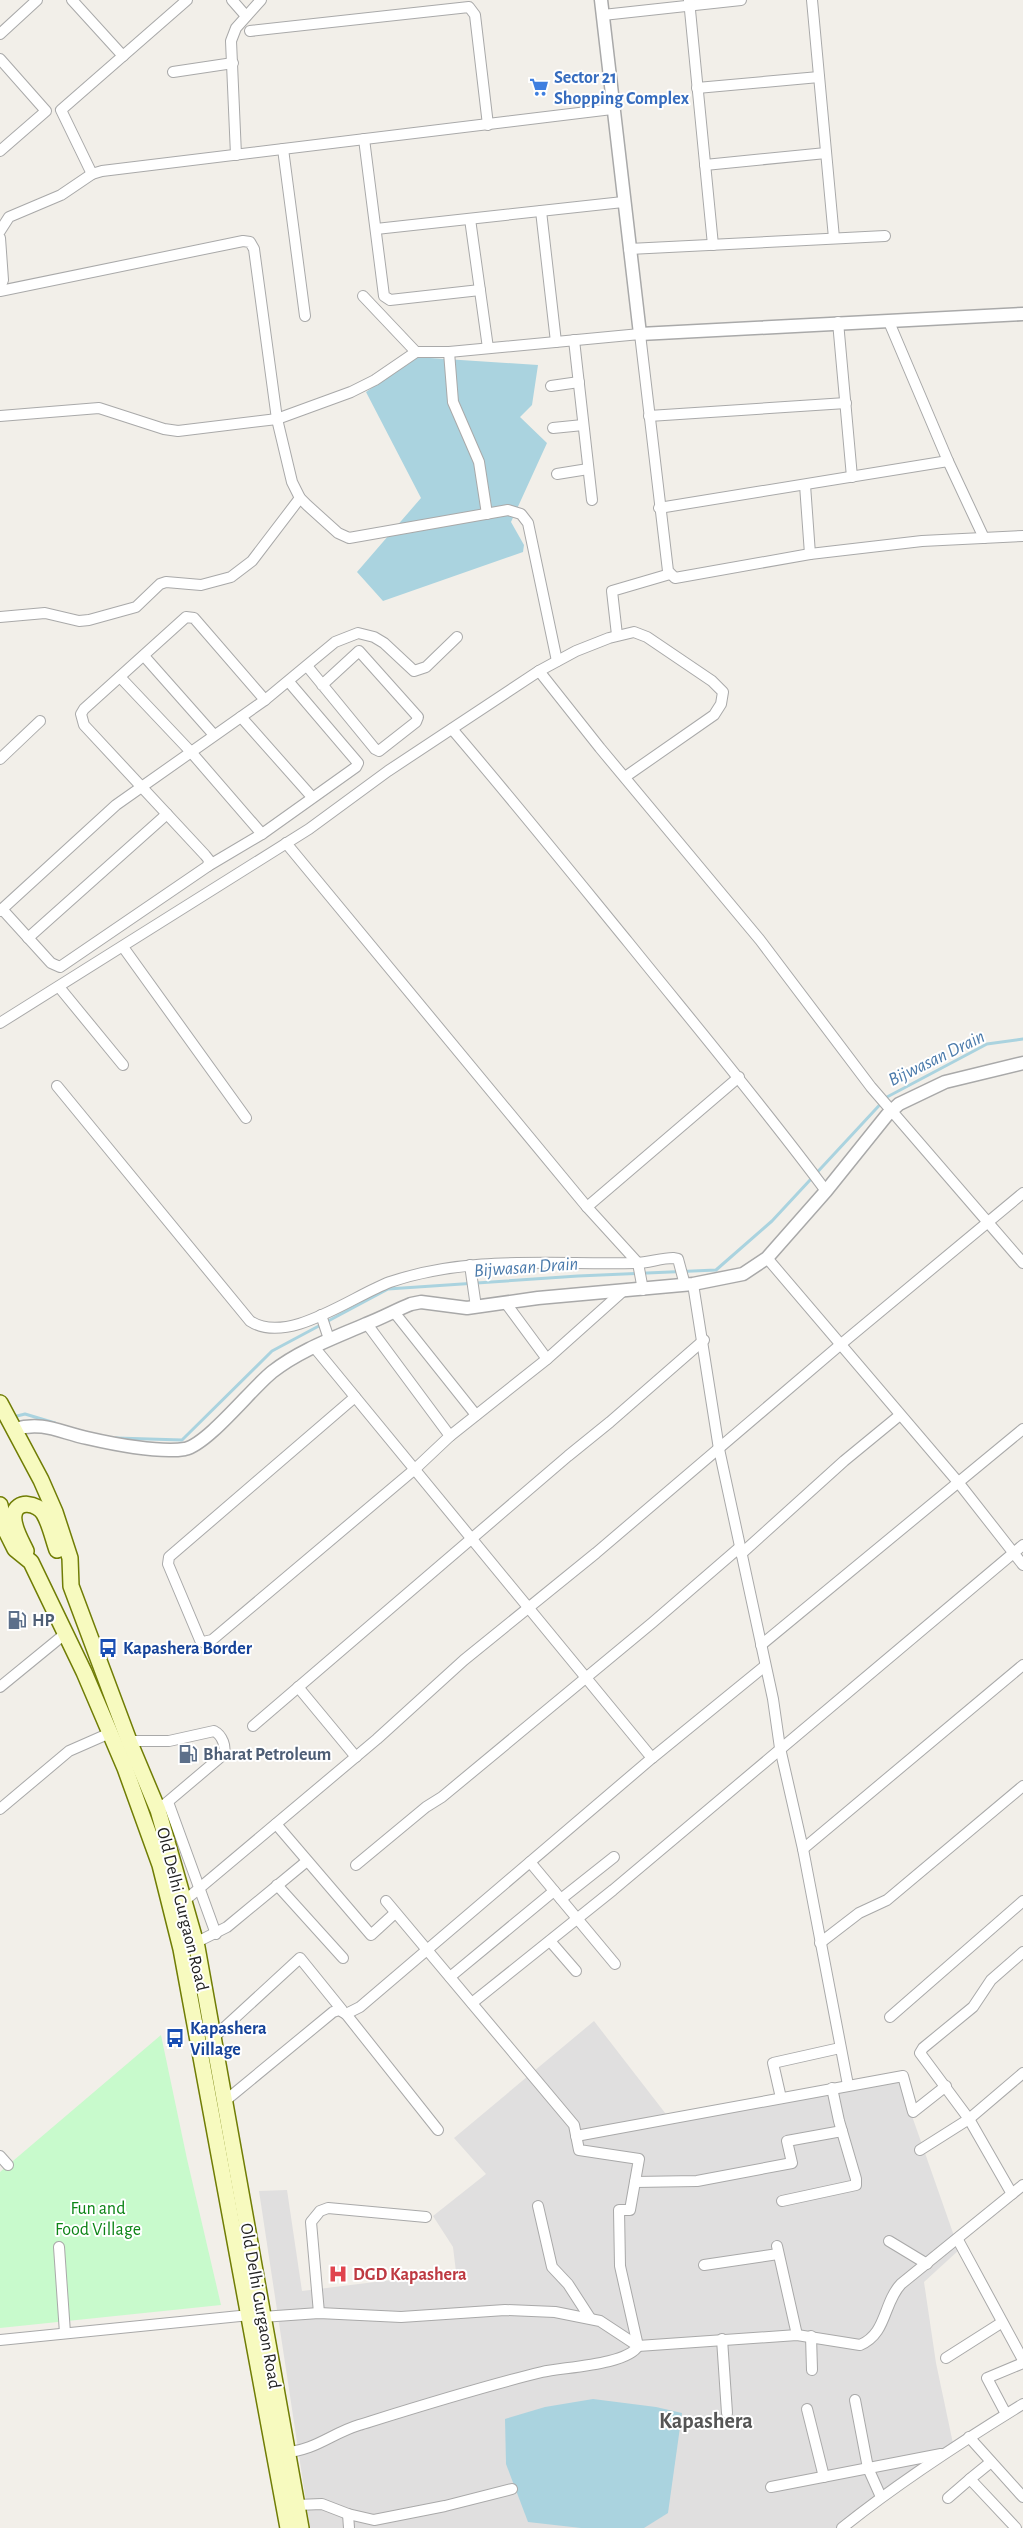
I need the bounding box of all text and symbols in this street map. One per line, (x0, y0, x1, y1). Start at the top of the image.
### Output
place label: Sector 21 Shopping Complex (554, 69, 690, 108)
supermarket icon: Sector 21 Shopping Complex (528, 76, 550, 98)
water label: Bijwasan Drain (885, 1027, 988, 1090)
water label: Bijwasan Drain (473, 1254, 579, 1281)
fuel station icon: HP (6, 1609, 28, 1631)
place label: HP (32, 1612, 55, 1630)
bus stop icon: Kapashera Border (97, 1637, 119, 1659)
place label: Kapashera Border (123, 1640, 253, 1658)
fuel station icon: Bharat Petroleum (177, 1743, 199, 1765)
place label: Bharat Petroleum (203, 1746, 331, 1764)
street label: Old Delhi Gurgaon Road (153, 1826, 211, 1993)
place label: Kapashera Village (190, 2020, 267, 2059)
bus stop icon: Kapashera Village (164, 2027, 186, 2049)
park label: Fun and Food Village (55, 2200, 141, 2239)
street label: Old Delhi Gurgaon Road (237, 2222, 283, 2390)
hospital icon: DGD Kapashera (327, 2263, 349, 2285)
place label: DGD Kapashera (353, 2266, 467, 2284)
district label: Kapashera (659, 2410, 753, 2432)

